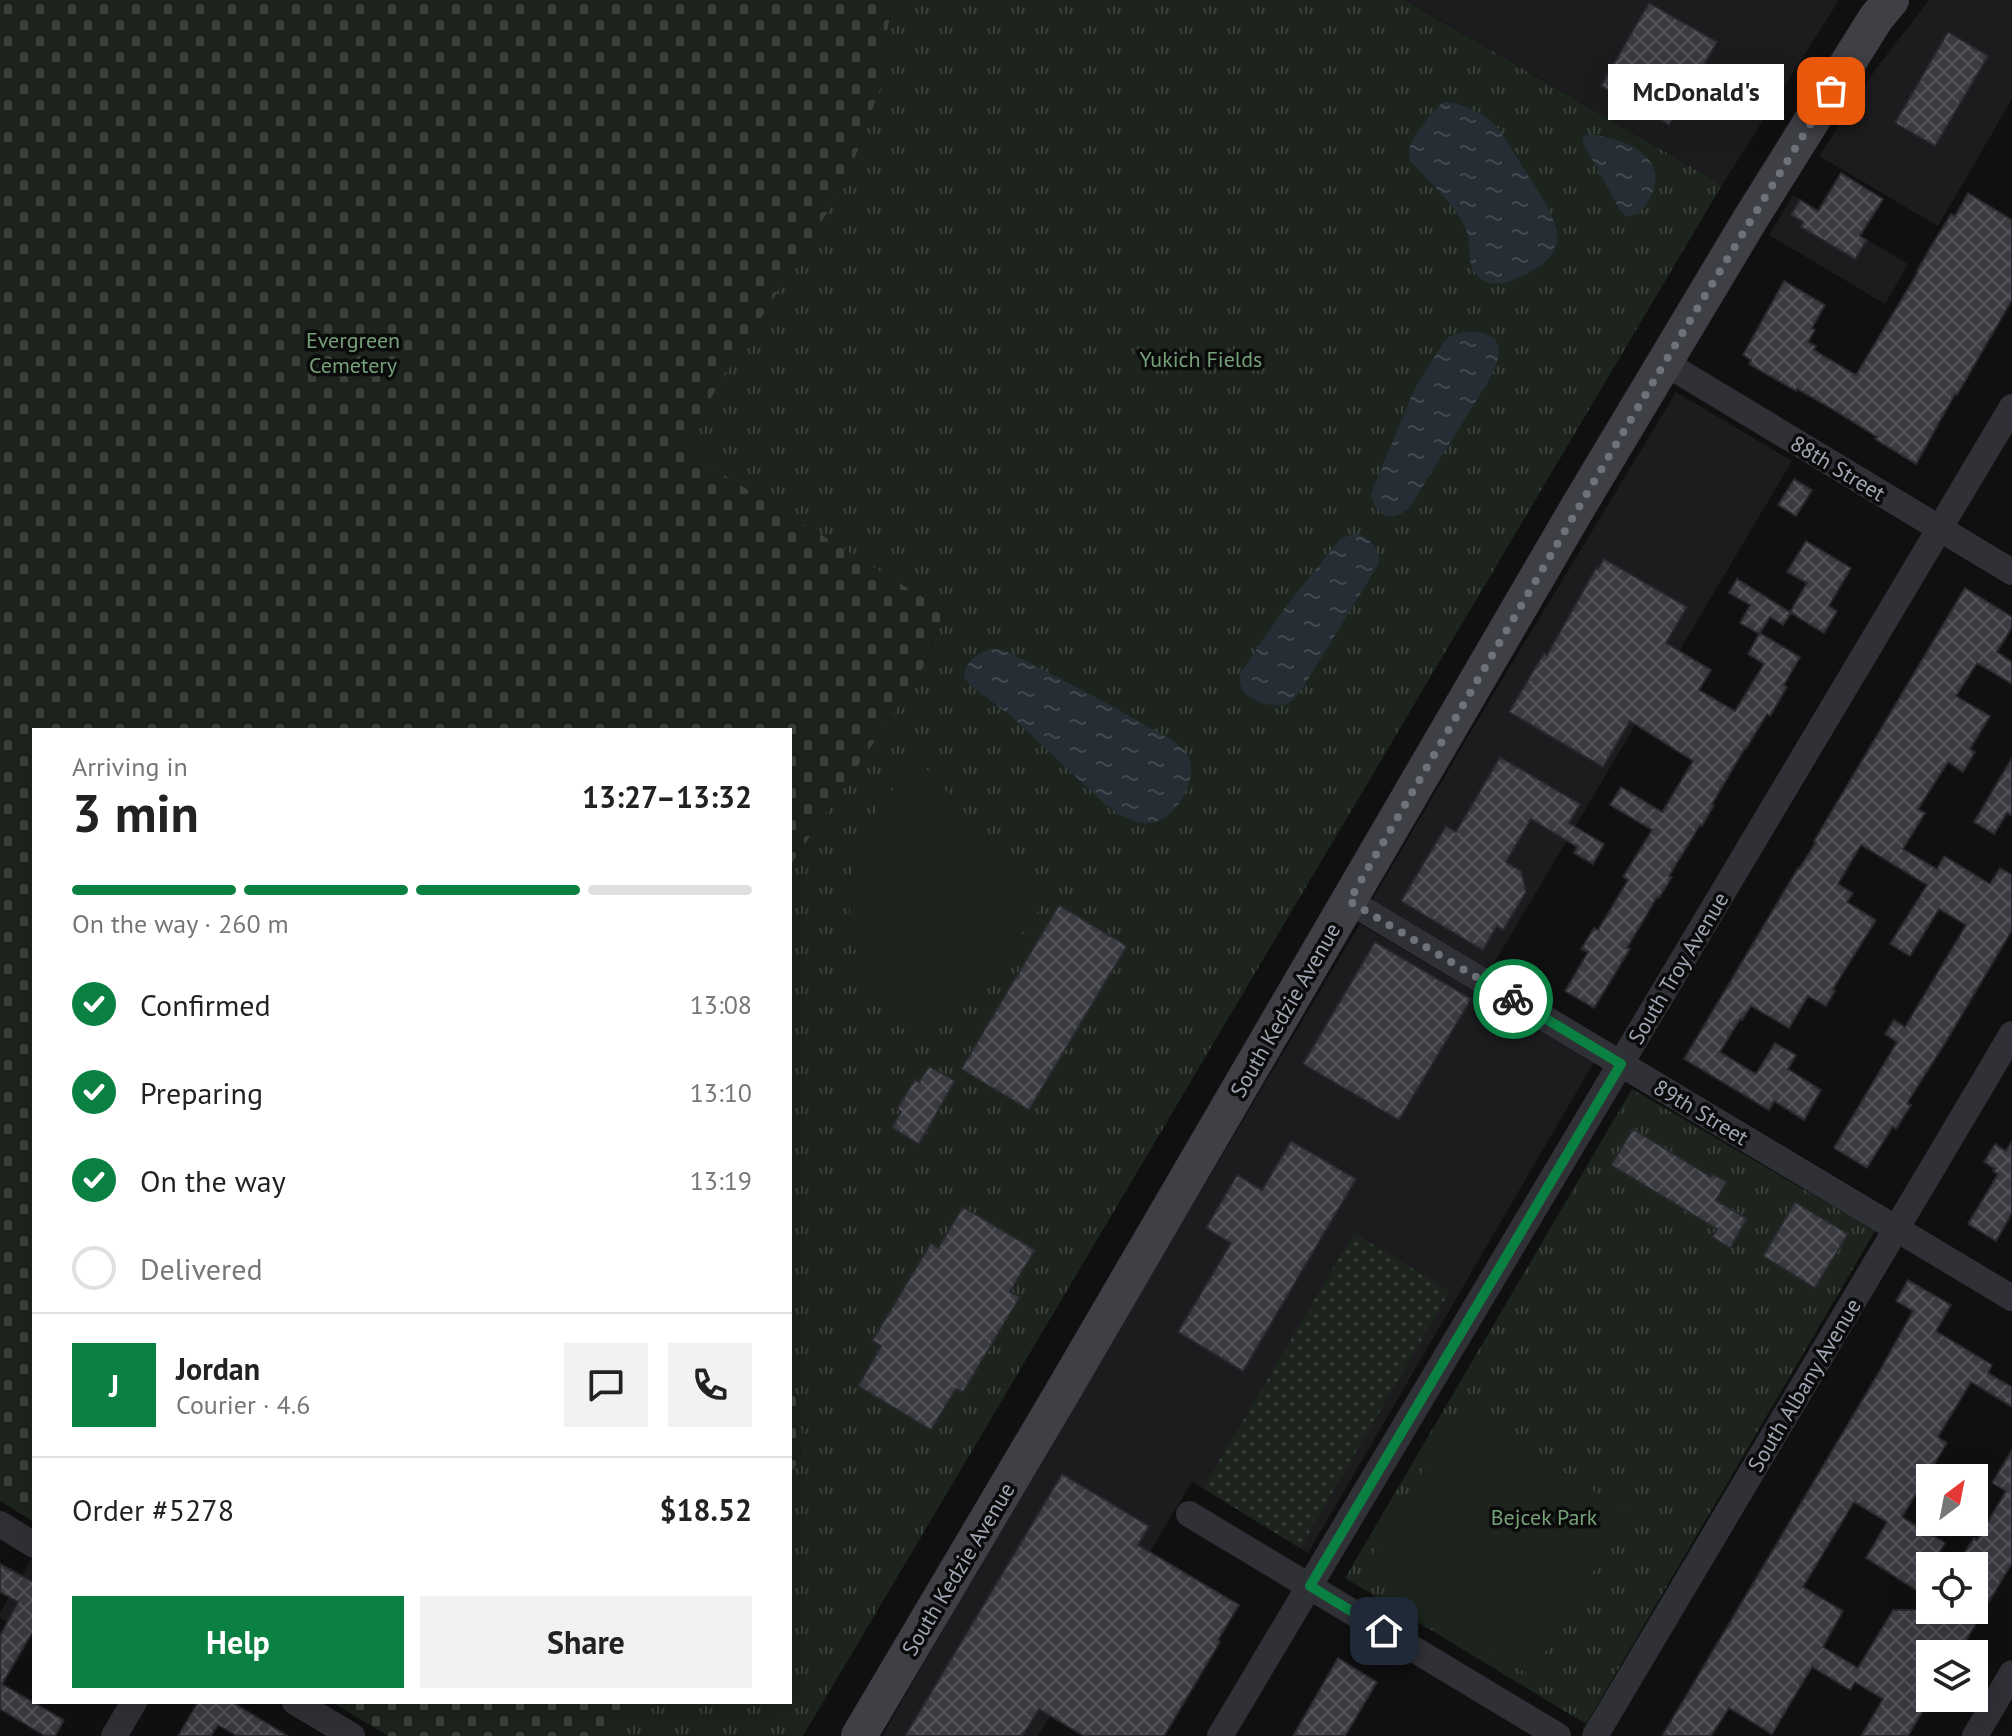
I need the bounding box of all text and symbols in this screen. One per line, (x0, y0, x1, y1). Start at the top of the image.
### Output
pin (1797, 57, 1865, 125)
callout: McDonald's (1607, 63, 1783, 119)
icon: bag (1809, 69, 1853, 113)
text: McDonald's (1632, 75, 1760, 108)
park label: Evergreen Cemetery (306, 326, 400, 379)
park label: Yukich Fields (1140, 345, 1262, 373)
street label: 88th Street (1786, 429, 1891, 507)
text: Arriving in (72, 750, 188, 783)
text: 13:27–13:32 (582, 777, 752, 816)
text: 3 min (72, 779, 199, 846)
street label: South Troy Avenue (1622, 887, 1734, 1049)
text: On the way · 260 m (72, 907, 289, 940)
street label: South Kedzie Avenue (1224, 918, 1346, 1102)
courier (1473, 959, 1553, 1039)
icon: bike (1491, 977, 1535, 1021)
icon: check (72, 982, 116, 1026)
text: Confirmed (140, 985, 271, 1024)
text: 13:08 (690, 988, 752, 1021)
icon: check (72, 1070, 116, 1114)
text: Preparing (140, 1073, 263, 1112)
street label: 89th Street (1649, 1073, 1754, 1151)
text: 13:10 (690, 1076, 752, 1109)
icon: check (72, 1158, 116, 1202)
text: On the way (140, 1161, 286, 1200)
text: 13:19 (690, 1164, 752, 1197)
text: Delivered (140, 1249, 263, 1288)
street label: South Albany Avenue (1741, 1293, 1867, 1477)
button: chat (564, 1343, 648, 1427)
button: phone (668, 1343, 752, 1427)
text: Jordan (176, 1349, 260, 1388)
text: J (109, 1366, 119, 1405)
text: Courier · 4.6 (176, 1388, 310, 1421)
north arrow (1916, 1464, 1988, 1536)
map controls (1916, 1464, 1988, 1712)
street label: South Kedzie Avenue (895, 1477, 1021, 1661)
text: Order #5278 (72, 1490, 234, 1529)
text: $18.52 (660, 1490, 752, 1529)
park label: Bejcek Park (1491, 1503, 1598, 1531)
button: locate (1916, 1552, 1988, 1624)
button: Help (72, 1596, 404, 1688)
button: Share (420, 1596, 752, 1688)
pin (1350, 1597, 1418, 1665)
icon: home (1362, 1609, 1406, 1653)
button: layers (1916, 1640, 1988, 1712)

